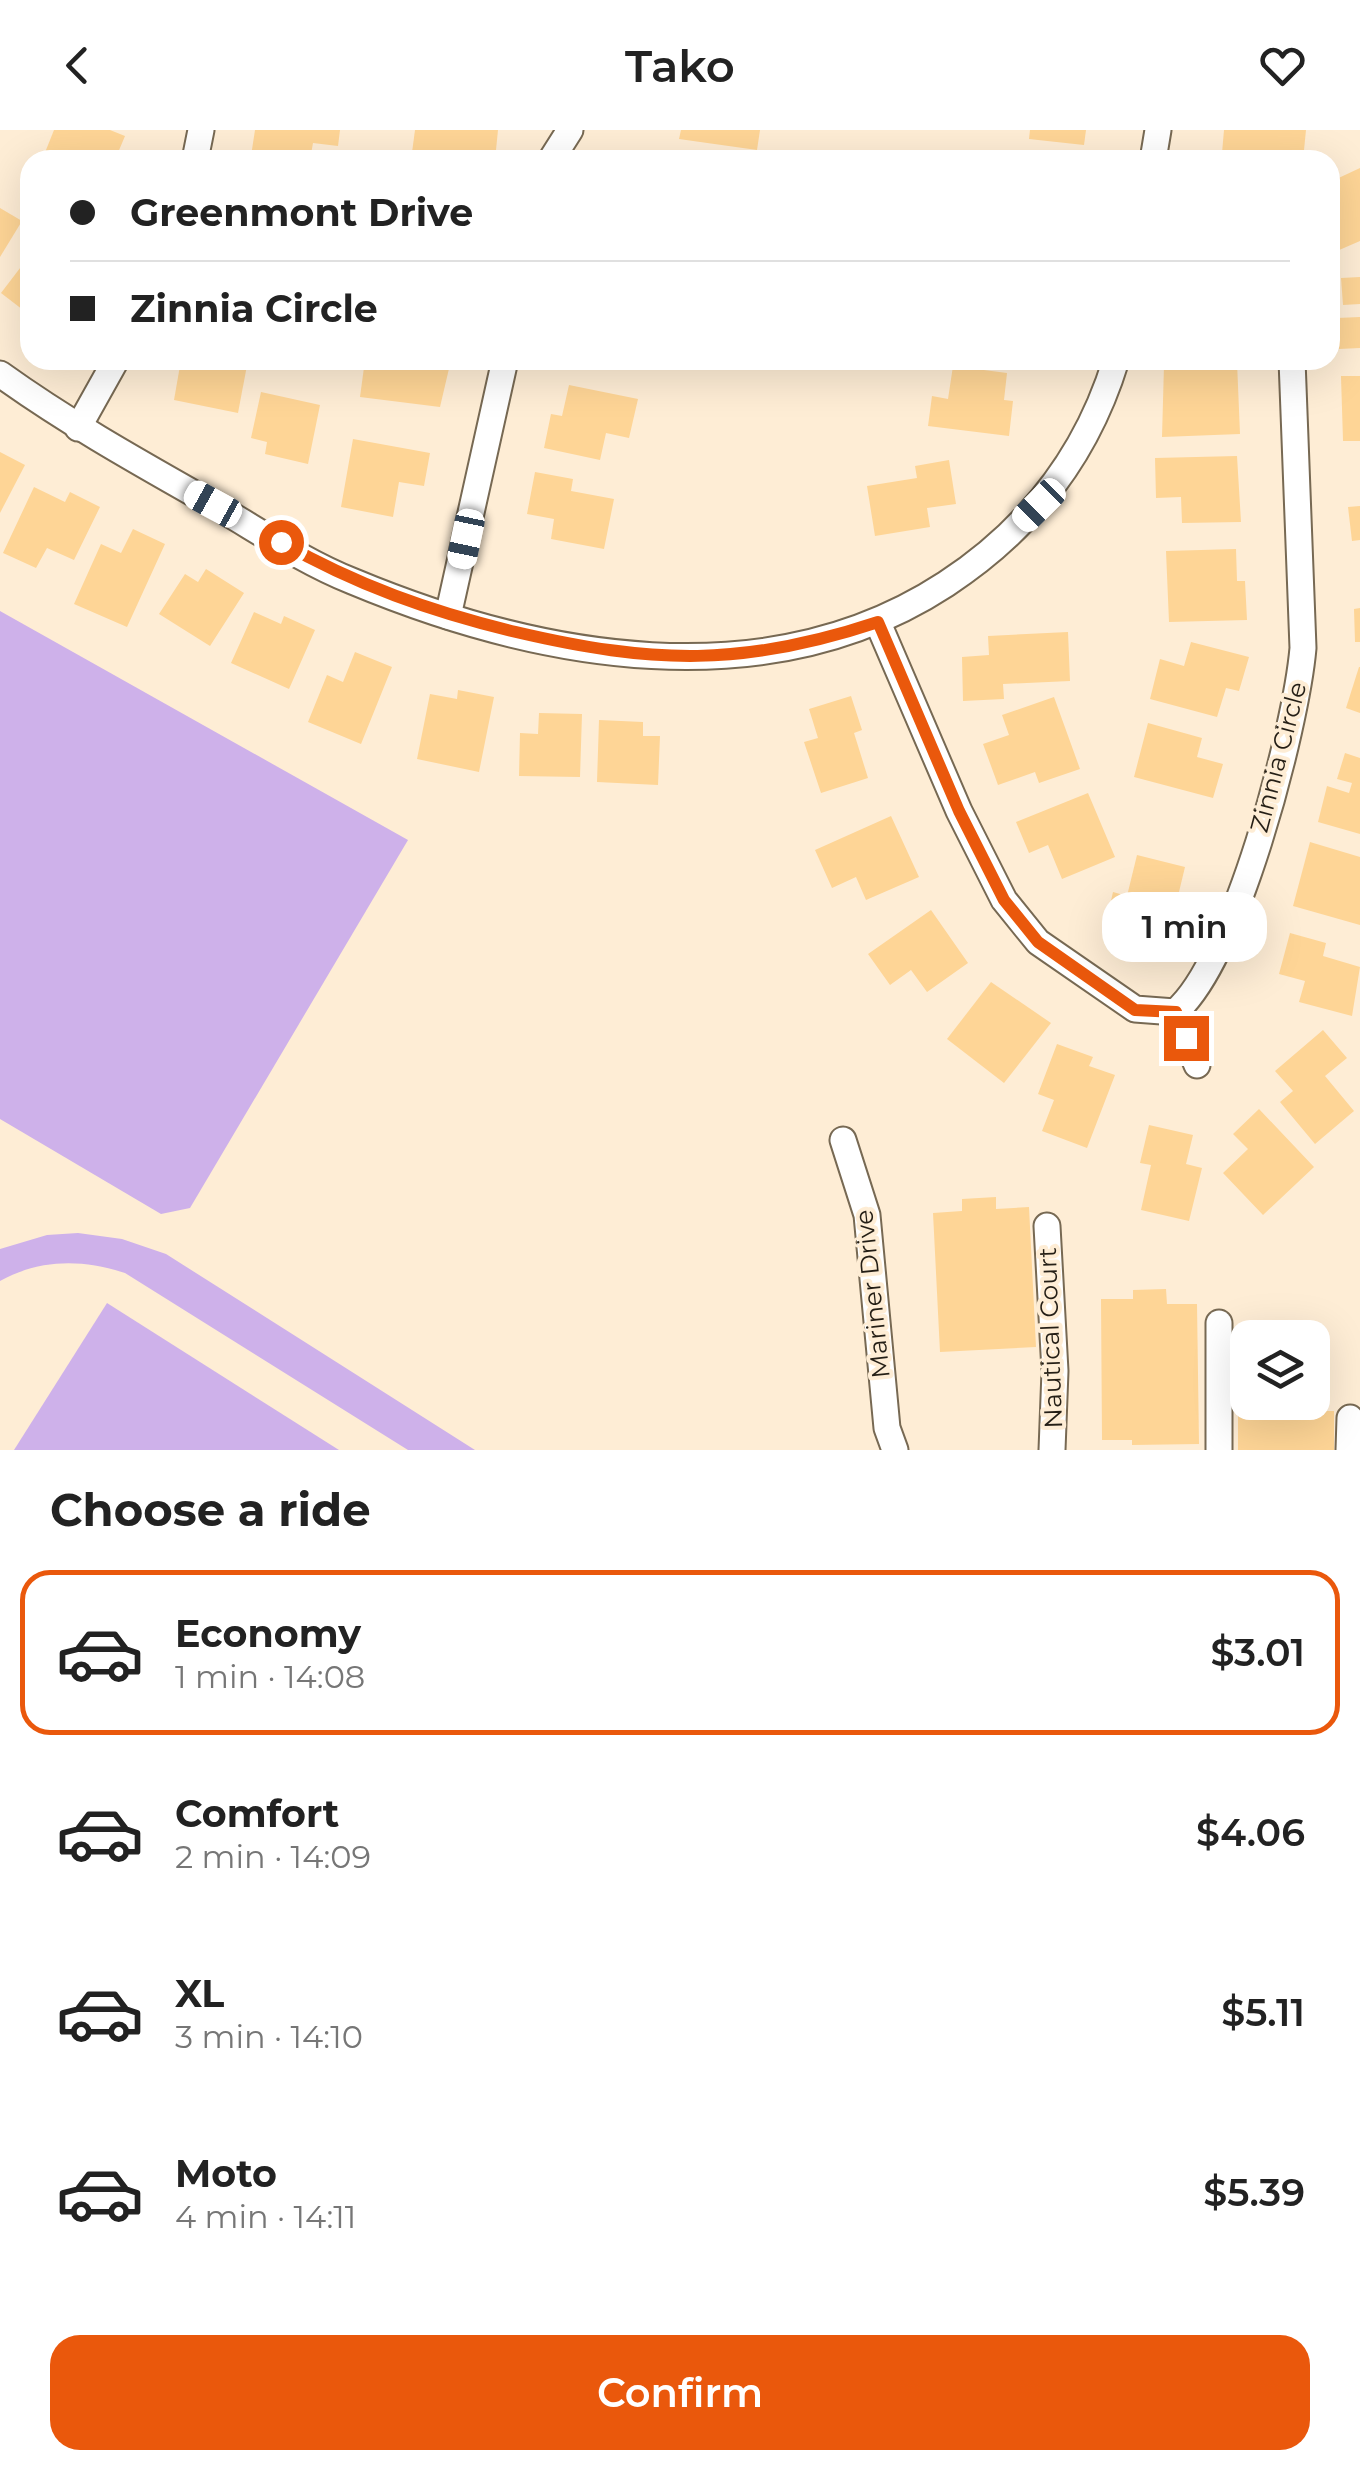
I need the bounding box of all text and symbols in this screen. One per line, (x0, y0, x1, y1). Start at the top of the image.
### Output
icon: back (50, 38, 105, 93)
text: Tako (625, 38, 735, 93)
icon: heart (1255, 38, 1310, 93)
text: Greenmont Drive (130, 189, 473, 236)
text: Zinnia Circle (130, 285, 378, 332)
car (1007, 473, 1071, 537)
car (179, 476, 247, 532)
car (445, 507, 487, 571)
route start (259, 520, 304, 565)
street label: Zinnia Circle (1243, 678, 1313, 836)
callout: 1 min (1104, 893, 1268, 963)
text: 1 min (1142, 907, 1227, 946)
route end (1164, 1016, 1209, 1061)
street label: Mariner Drive (848, 1208, 896, 1380)
street label: Nautical Court (1032, 1247, 1068, 1429)
map controls (1230, 1320, 1330, 1420)
button: layers (1230, 1320, 1330, 1420)
text: Choose a ride (50, 1482, 371, 1537)
icon: car (55, 1608, 145, 1698)
text: Economy (175, 1610, 361, 1657)
text: $3.01 (1210, 1629, 1305, 1676)
text: 1 min · 14:08 (175, 1657, 365, 1696)
icon: car (55, 1788, 145, 1878)
text: Comfort (175, 1790, 339, 1837)
text: $4.06 (1196, 1809, 1305, 1856)
text: 2 min · 14:09 (175, 1837, 371, 1876)
icon: car (55, 1968, 145, 2058)
text: XL (175, 1970, 224, 2017)
text: $5.11 (1221, 1989, 1305, 2036)
text: 3 min · 14:10 (175, 2017, 363, 2056)
icon: car (55, 2148, 145, 2238)
text: Moto (175, 2150, 277, 2197)
text: $5.39 (1203, 2169, 1305, 2216)
text: 4 min · 14:11 (175, 2197, 356, 2236)
button: Confirm (50, 2335, 1310, 2450)

